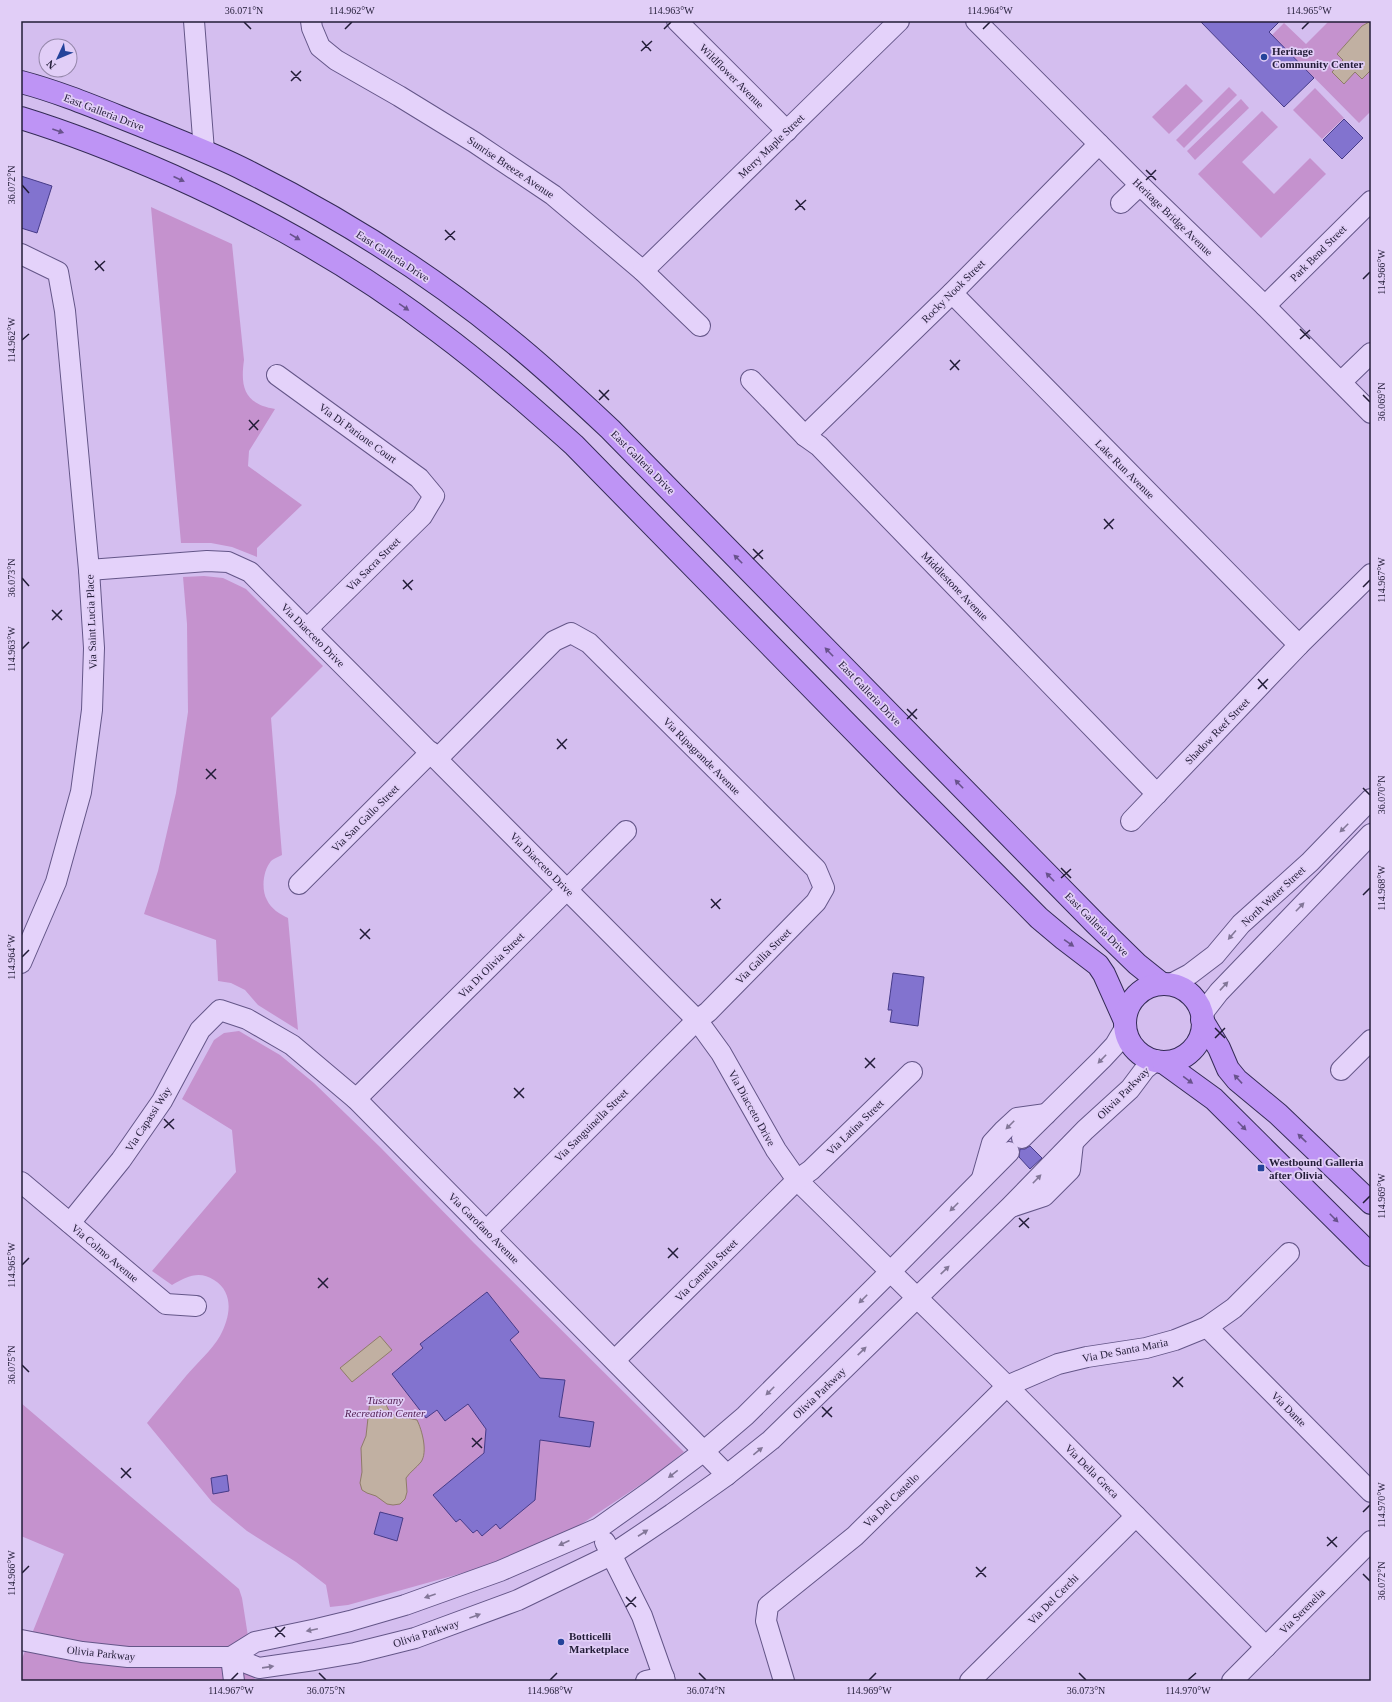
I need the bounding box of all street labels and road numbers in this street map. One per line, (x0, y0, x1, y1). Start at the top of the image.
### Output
street label: Wildflower Avenue (697, 41, 767, 111)
street label: East Galleria Drive (62, 91, 146, 133)
street label: Merry Maple Street (736, 112, 806, 180)
street label: Sunrise Breeze Avenue (465, 134, 557, 201)
street label: Heritage Bridge Avenue (1131, 176, 1215, 258)
street label: Park Bend Street (1287, 222, 1349, 284)
street label: East Galleria Drive (354, 228, 432, 284)
street label: Rocky Nook Street (919, 257, 987, 325)
street label: Via Di Parione Court (317, 401, 399, 465)
street label: East Galleria Drive (609, 428, 677, 496)
street label: Lake Run Avenue (1093, 437, 1157, 501)
street label: Via Sacra Street (344, 535, 402, 593)
street label: Middlestone Avenue (919, 549, 991, 623)
street label: Via Saint Lucia Place (83, 574, 99, 670)
street label: Via Diacceto Drive (279, 601, 347, 669)
street label: East Galleria Drive (836, 658, 904, 728)
street label: Shadow Reef Street (1182, 695, 1252, 767)
street label: Via Ripagrande Avenue (661, 715, 743, 797)
street label: Via San Gallo Street (329, 782, 401, 854)
street label: Via Diacceto Drive (508, 830, 576, 898)
street label: North Water Street (1239, 863, 1307, 929)
street label: East Galleria Drive (1063, 890, 1131, 958)
street label: Via Gallia Street (733, 926, 793, 986)
street label: Via Di Olivia Street (456, 930, 526, 1000)
street label: Olivia Parkway (1094, 1064, 1152, 1122)
street label: Via Diacceto Drive (726, 1068, 778, 1148)
street label: Via Capassi Way (123, 1084, 174, 1154)
street label: Via Sanguinella Street (552, 1086, 630, 1164)
street label: Via Latina Street (824, 1097, 886, 1157)
street label: Via Garofano Avenue (446, 1190, 522, 1266)
street label: Via Colmo Avenue (69, 1222, 141, 1284)
street label: Via Camella Street (672, 1236, 740, 1304)
street label: Via De Santa Maria (1081, 1336, 1169, 1364)
street label: Olivia Parkway (790, 1364, 848, 1421)
street label: Via Dante (1269, 1389, 1309, 1429)
street label: Via Della Greca (1063, 1442, 1121, 1500)
street label: Via Del Castello (861, 1470, 922, 1530)
street label: Via Del Cerchi (1025, 1571, 1081, 1627)
street label: Via Serenelia (1277, 1586, 1327, 1636)
street label: Olivia Parkway (391, 1617, 461, 1649)
street label: Olivia Parkway (66, 1643, 136, 1663)

